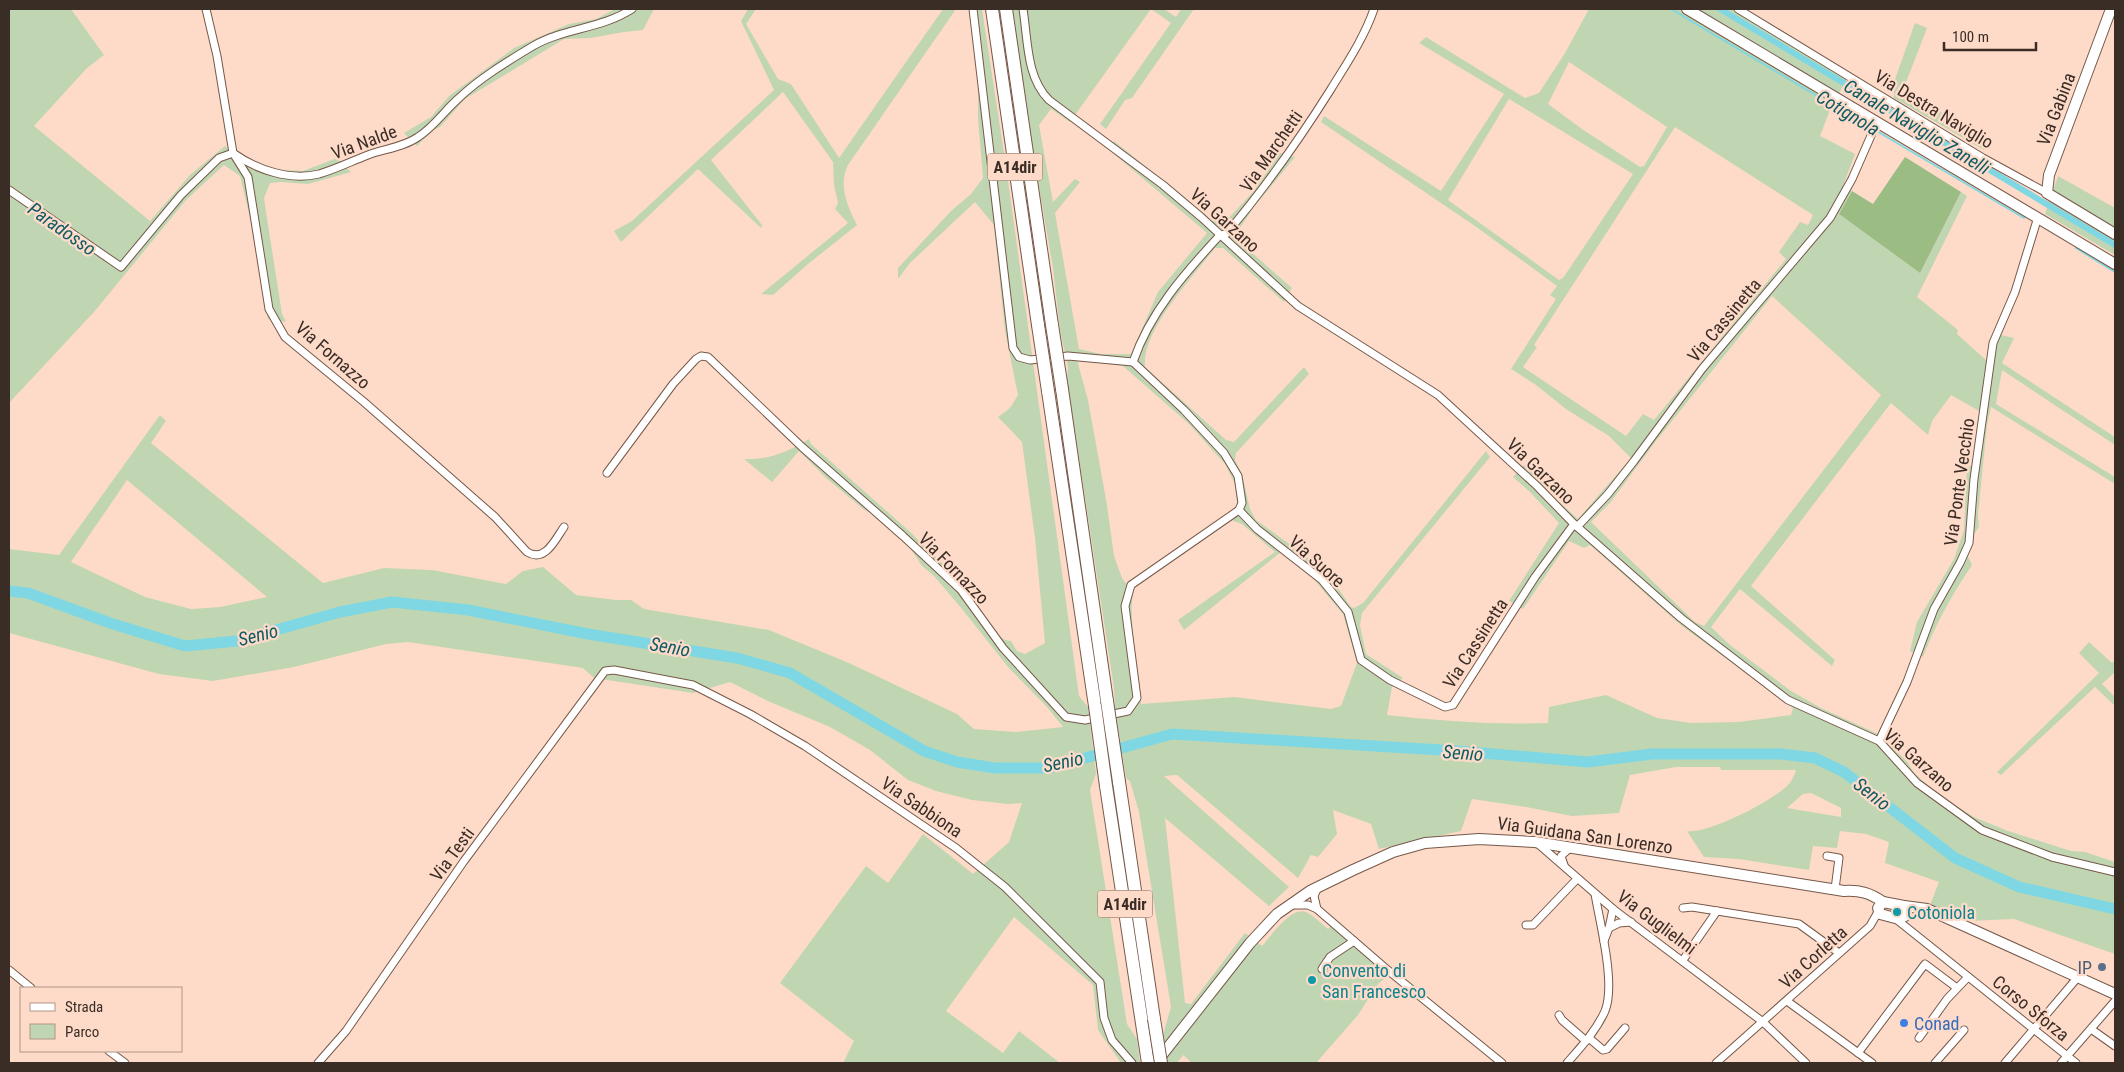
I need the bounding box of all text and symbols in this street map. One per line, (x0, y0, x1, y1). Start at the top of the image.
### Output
scale bar (1944, 20, 2036, 52)
text: 100 m (1952, 28, 1989, 46)
street label: Via Destra Naviglio (1871, 65, 1997, 153)
street label: Via Gabina (2032, 69, 2080, 149)
water label: Canale Naviglio Zanelli (1840, 74, 1995, 180)
water label: Cotignola (1812, 85, 1884, 141)
street label: Via Marchetti (1235, 106, 1307, 196)
street label: Via Nalde (328, 120, 400, 164)
road number: A14dir (988, 154, 1042, 180)
street label: Via Garzano (1186, 183, 1264, 257)
water label: Paradosso (24, 197, 100, 261)
street label: Via Cassinetta (1683, 274, 1765, 366)
street label: Via Fornazzo (291, 317, 375, 393)
street label: Via Ponte Vecchio (1940, 417, 1978, 547)
street label: Via Garzano (1503, 434, 1579, 508)
street label: Via Fornazzo (914, 528, 994, 608)
street label: Via Suore (1285, 531, 1349, 591)
street label: Via Cassinetta (1438, 594, 1512, 692)
water label: Senio (236, 619, 280, 651)
water label: Senio (648, 632, 692, 662)
street label: Via Garzano (1880, 724, 1958, 796)
water label: Senio (1442, 740, 1484, 766)
water label: Senio (1041, 747, 1085, 777)
street label: Via Sabbiona (877, 772, 967, 842)
water label: Senio (1849, 772, 1895, 816)
street label: Via Guidana San Lorenzo (1496, 812, 1674, 858)
street label: Via Testi (426, 823, 478, 885)
street label: Via Guglielmi (1613, 885, 1701, 959)
road number: A14dir (1098, 891, 1152, 918)
place label: Cotoniola (1907, 902, 1975, 923)
marker: Cotoniola (1891, 906, 1903, 918)
street label: Via Corletta (1775, 921, 1851, 993)
place label: IP (2078, 957, 2092, 978)
place label: Convento di San Francesco (1322, 960, 1426, 1002)
marker: IP (2096, 961, 2108, 973)
street label: Corso Sforza (1989, 971, 2073, 1045)
marker: Convento di San Francesco (1306, 974, 1318, 986)
legend (20, 987, 182, 1052)
text: Strada (65, 998, 103, 1016)
place label: Conad (1914, 1013, 1960, 1034)
marker: Conad (1898, 1017, 1910, 1029)
text: Parco (65, 1023, 99, 1041)

